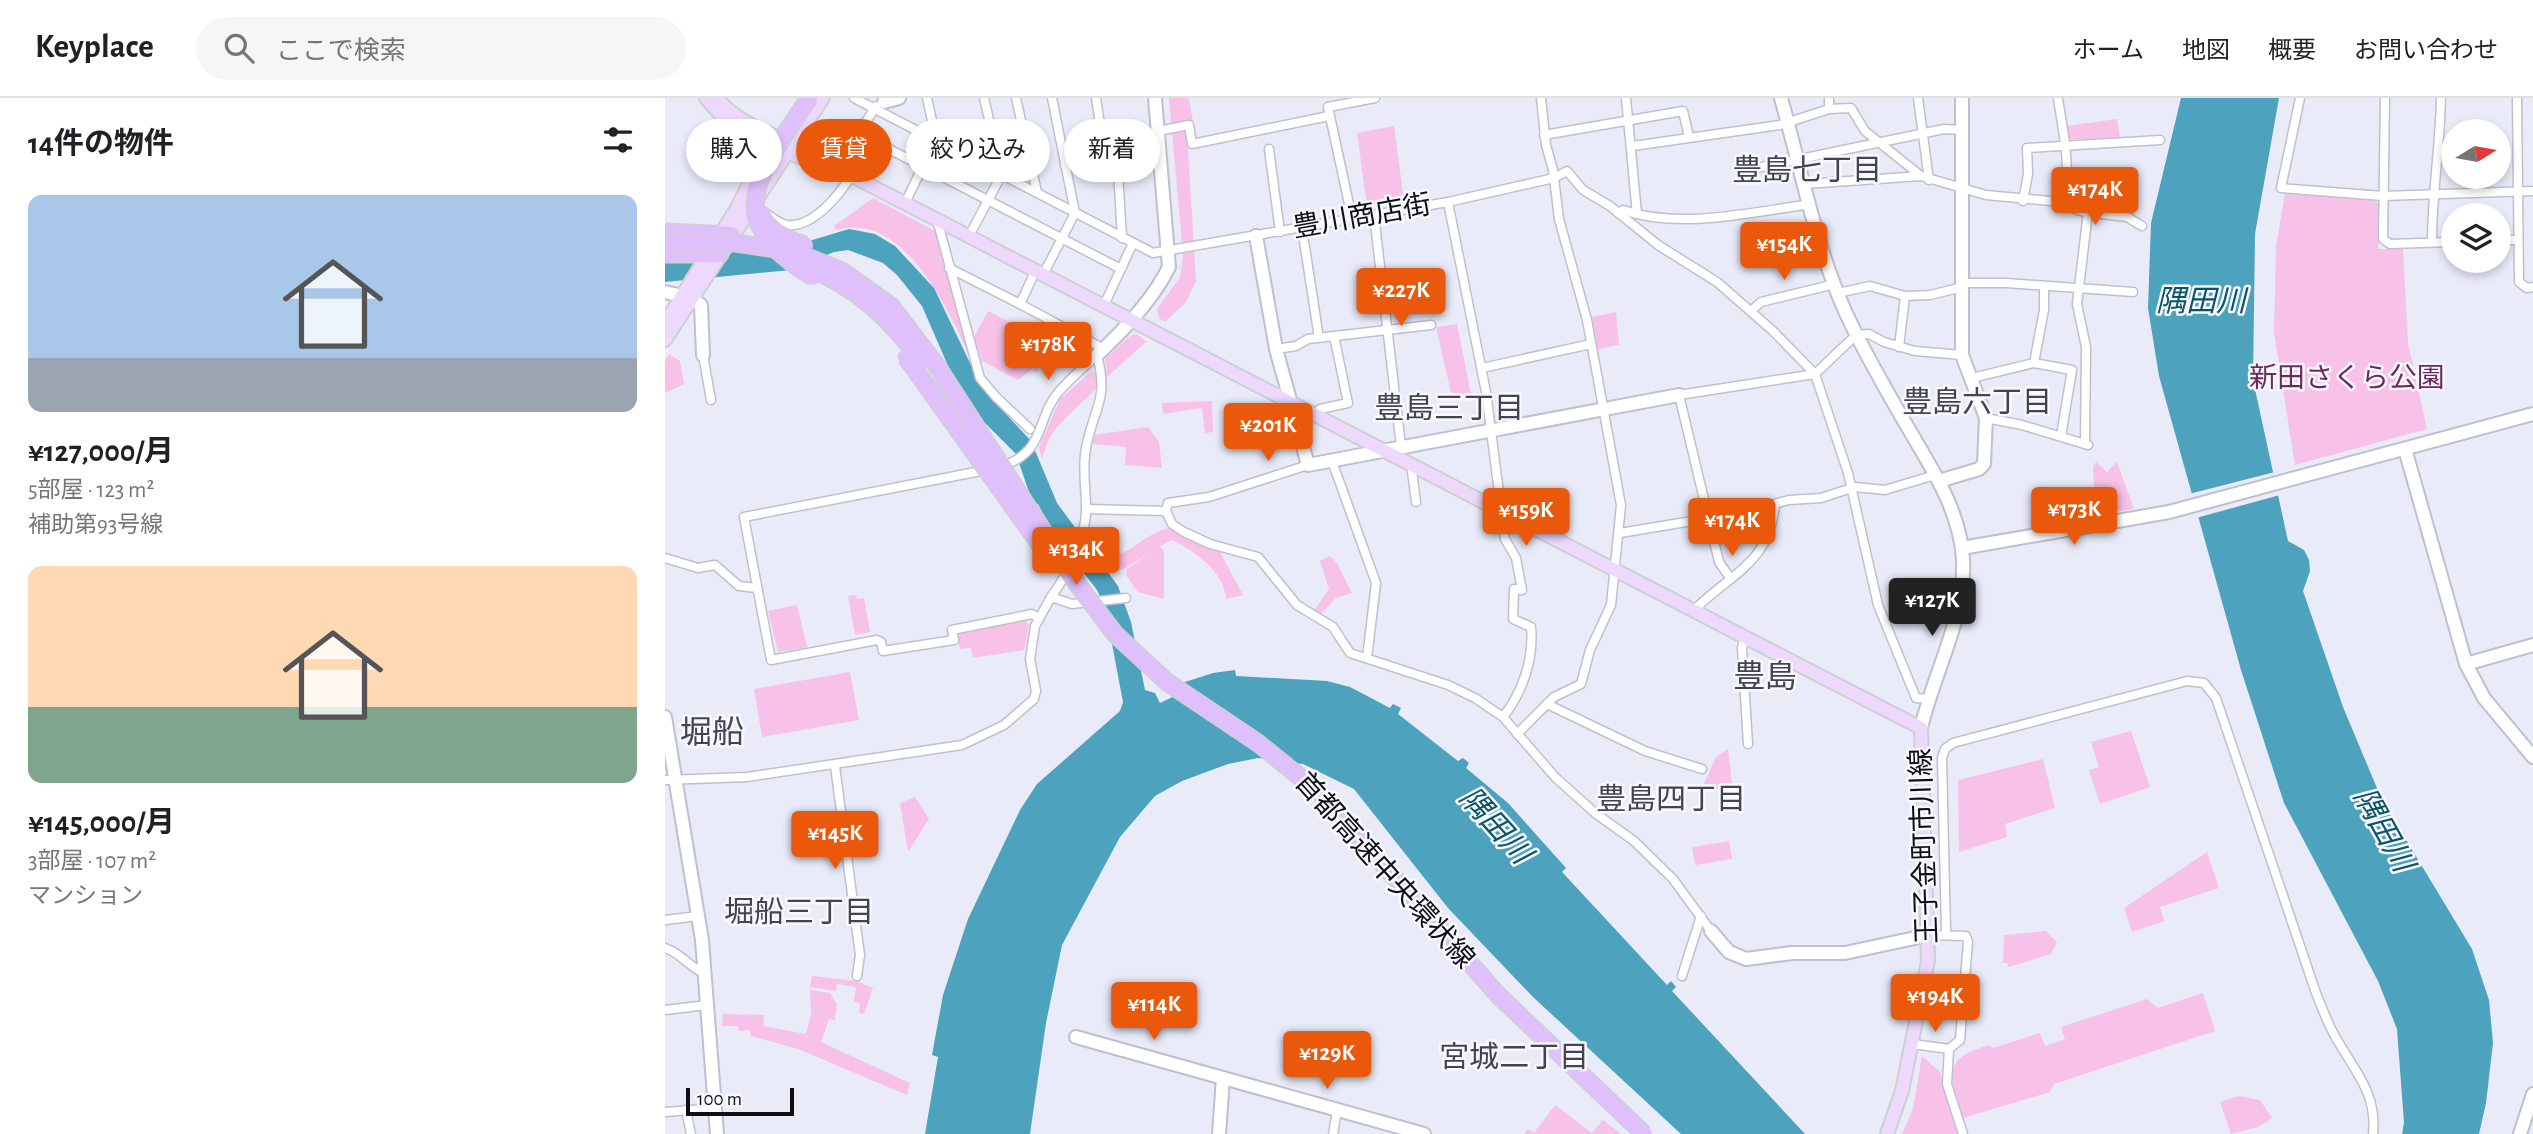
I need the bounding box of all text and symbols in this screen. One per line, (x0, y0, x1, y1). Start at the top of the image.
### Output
search box (196, 17, 686, 80)
icon: search (220, 29, 258, 67)
text: Keyplace (35, 31, 154, 64)
text: ここで検索 (276, 38, 406, 64)
text: ホーム (2073, 39, 2144, 63)
text: 地図 (2182, 39, 2230, 63)
text: 概要 (2268, 39, 2316, 63)
text: お問い合わせ (2354, 39, 2498, 63)
chip: 購入 (686, 119, 782, 182)
chip: 賃貸 (796, 119, 892, 182)
chip: 絞り込み (906, 119, 1050, 182)
chip: 新着 (1064, 119, 1160, 182)
north arrow (2441, 119, 2511, 189)
map controls (2441, 119, 2511, 273)
icon: filters (599, 121, 637, 159)
text: 14件の物件 (28, 129, 174, 159)
district label: 豊島七丁目 (1732, 154, 1882, 186)
pin: ¥174K (2046, 167, 2144, 227)
text: ¥174K (2067, 178, 2123, 201)
street label: 豊川商店街 (1290, 189, 1433, 243)
button: layers (2441, 203, 2511, 273)
pin: ¥154K (1735, 222, 1833, 282)
text: ¥154K (1756, 233, 1812, 256)
icon: home (270, 241, 396, 367)
pin: ¥227K (1352, 268, 1450, 328)
text: ¥227K (1372, 279, 1430, 302)
water label: 隅田川 (2156, 286, 2249, 317)
pin: ¥178K (999, 322, 1097, 382)
text: ¥178K (1020, 333, 1076, 356)
park label: 新田さくら公園 (2249, 363, 2445, 393)
district label: 豊島六丁目 (1902, 386, 2052, 418)
district label: 豊島三丁目 (1374, 392, 1524, 424)
pin: ¥201K (1219, 404, 1317, 463)
text: ¥201K (1240, 414, 1296, 437)
text: ¥127,000/月 (28, 437, 174, 467)
text: 5部屋 · 123 m² (28, 479, 155, 502)
pin: ¥173K (2025, 488, 2123, 547)
pin: ¥159K (1477, 489, 1575, 548)
pin: ¥174K (1683, 498, 1781, 558)
text: ¥173K (2047, 498, 2101, 521)
text: ¥159K (1499, 499, 1553, 522)
text: ¥174K (1704, 509, 1760, 532)
text: 補助第93号線 (28, 514, 163, 537)
pin: ¥134K (1027, 528, 1125, 587)
text: ¥134K (1048, 538, 1104, 561)
pin: ¥127K (1883, 578, 1981, 638)
text: ¥127K (1905, 589, 1959, 612)
icon: home (270, 612, 396, 738)
district label: 豊島 (1733, 659, 1797, 693)
district label: 堀船 (680, 715, 744, 749)
street label: 王子金町市川線 (1906, 748, 1942, 945)
street label: 首都高速中央環状線 (1289, 767, 1480, 974)
water label: 隅田川 (1454, 782, 1539, 872)
district label: 豊島四丁目 (1596, 783, 1746, 815)
water label: 隅田川 (2348, 783, 2420, 879)
text: ¥145,000/月 (28, 808, 175, 838)
pin: ¥145K (786, 812, 884, 871)
text: ¥145K (807, 822, 863, 845)
text: 3部屋 · 107 m² (28, 850, 156, 873)
text: マンション (28, 885, 143, 908)
district label: 堀船三丁目 (724, 896, 874, 928)
pin: ¥194K (1886, 974, 1984, 1034)
pin: ¥114K (1105, 982, 1203, 1042)
text: ¥194K (1907, 985, 1963, 1008)
text: ¥114K (1127, 993, 1181, 1016)
pin: ¥129K (1278, 1032, 1376, 1091)
district label: 宮城二丁目 (1439, 1041, 1589, 1073)
text: ¥129K (1299, 1042, 1355, 1065)
scale bar (686, 1085, 795, 1117)
text: 100 m (697, 1090, 742, 1109)

